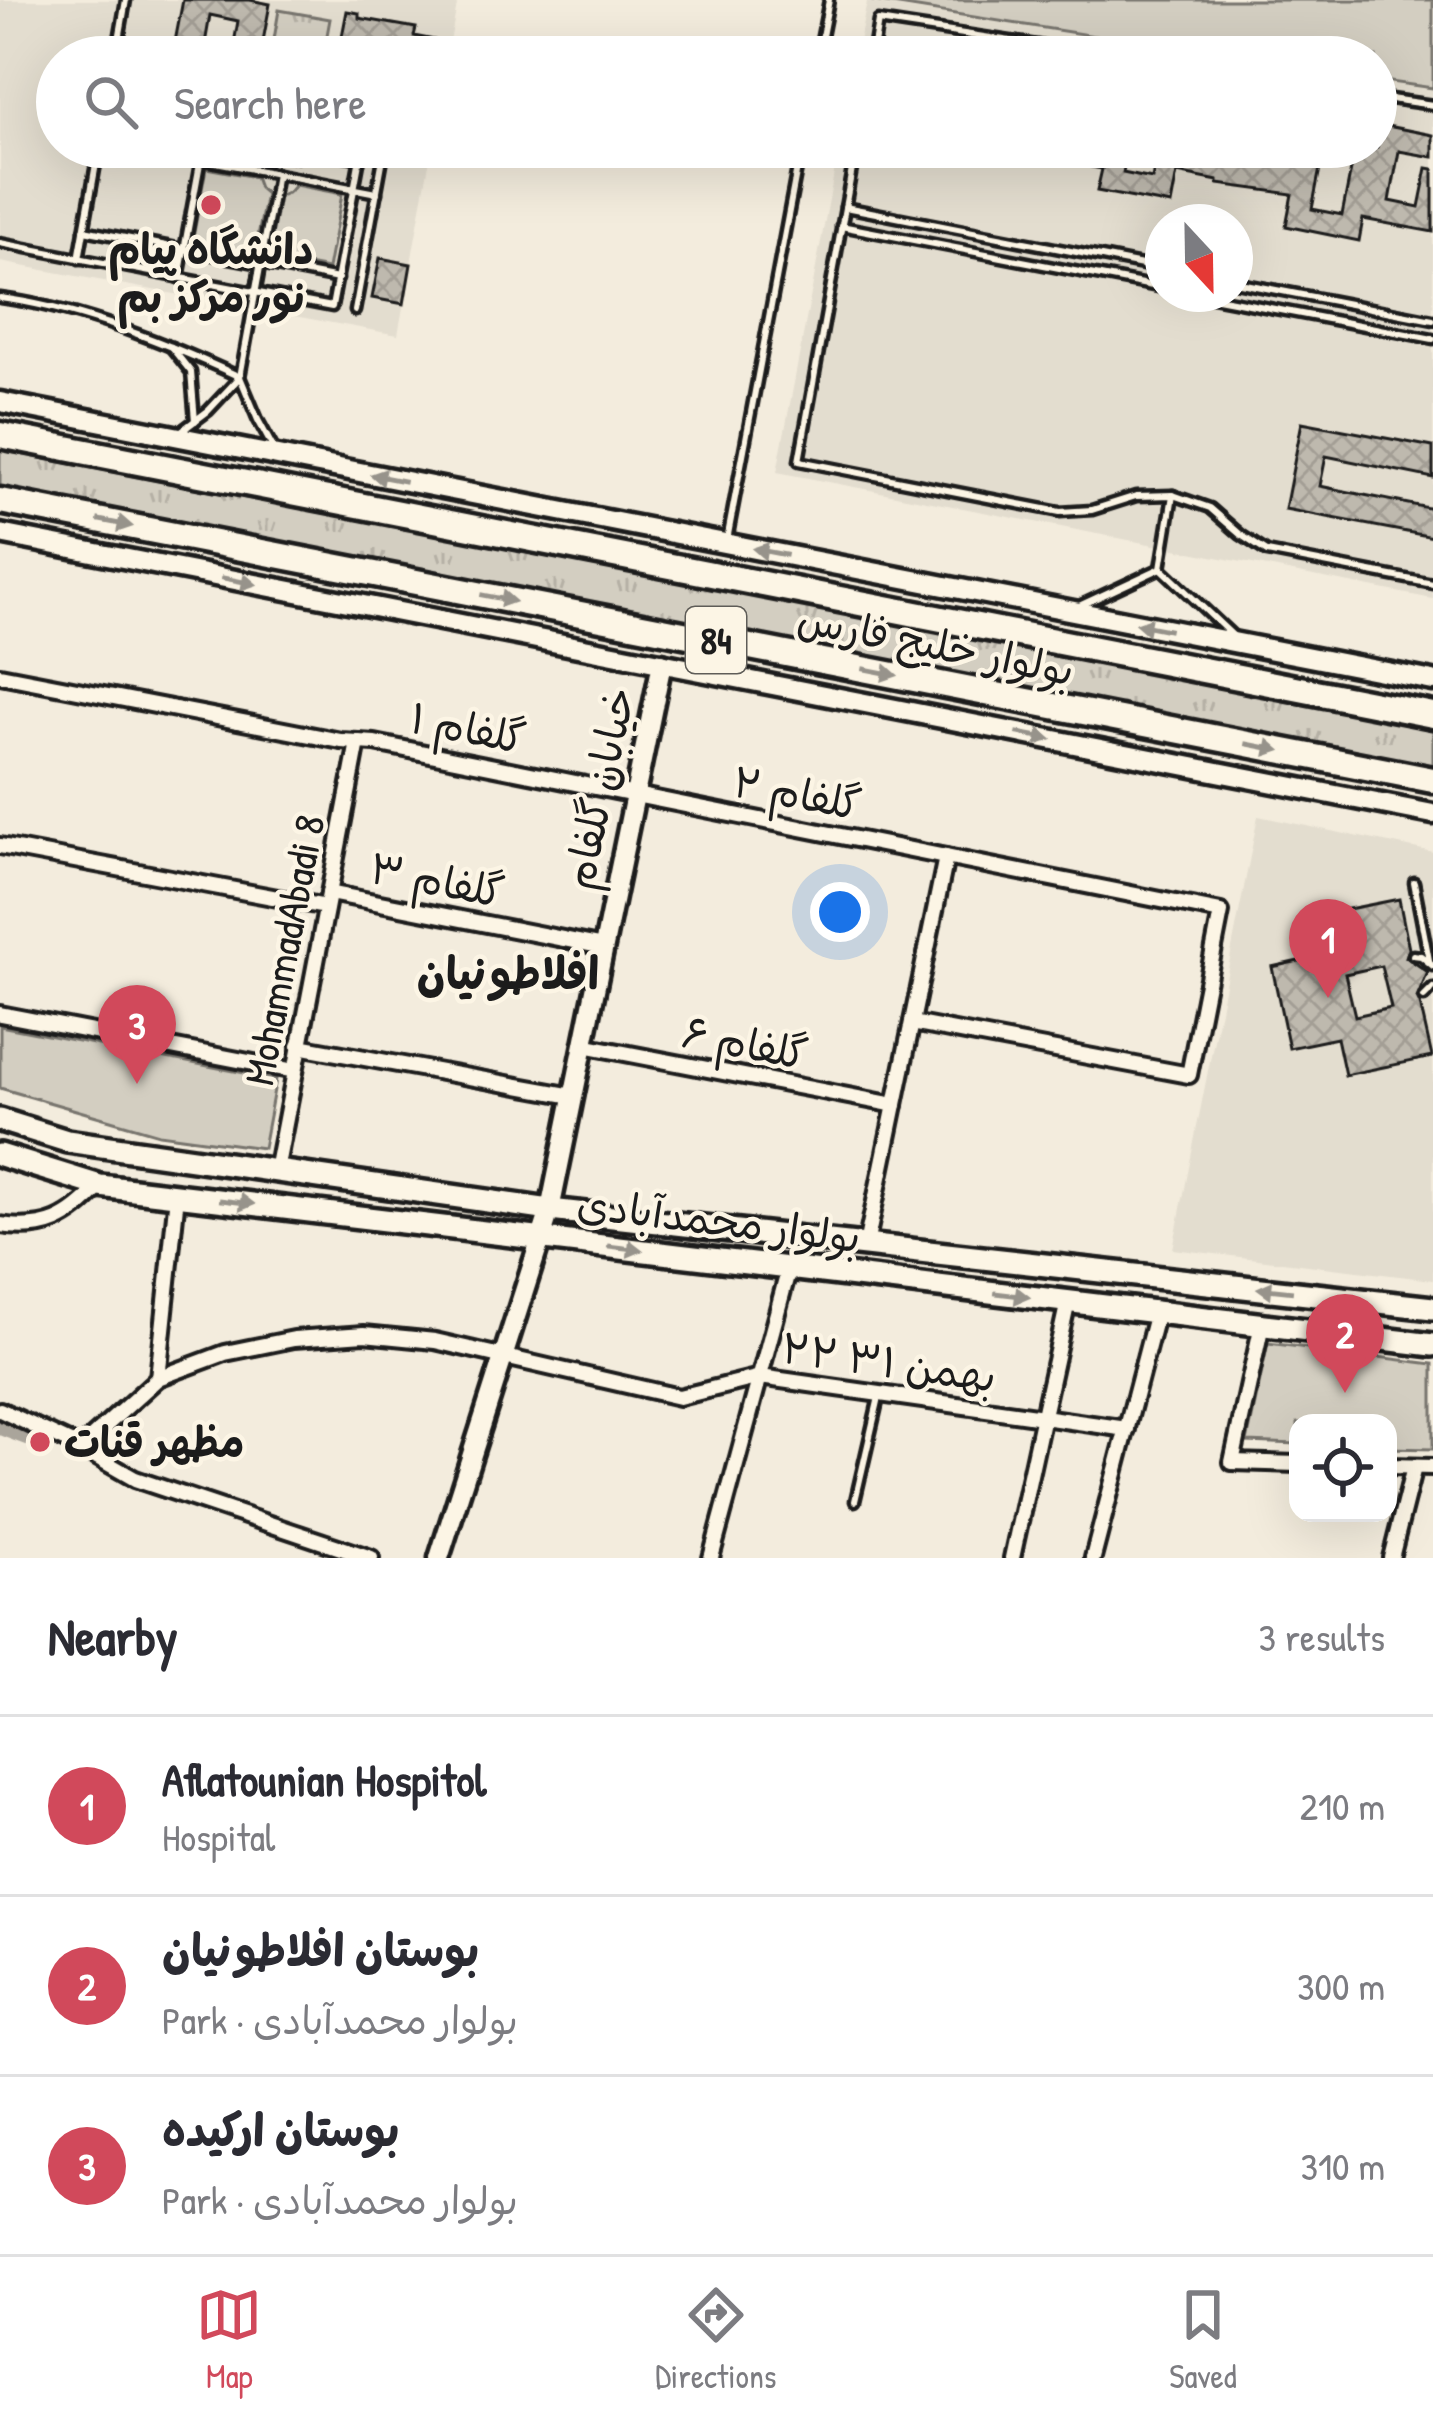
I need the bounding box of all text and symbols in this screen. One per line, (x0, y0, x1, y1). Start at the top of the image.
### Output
search box (36, 36, 1397, 168)
icon: search (78, 69, 144, 135)
text: Search here (174, 72, 366, 133)
marker: دانشگاه پیام نور مرکز بم (198, 192, 224, 218)
north arrow (1145, 204, 1253, 312)
place label: دانشگاه پیام نور مرکز بم (109, 220, 313, 329)
one-way arrow (368, 468, 406, 487)
one-way arrow (96, 514, 134, 533)
one-way arrow (751, 542, 789, 561)
one-way arrow (220, 572, 258, 591)
one-way arrow (479, 589, 517, 608)
street label: بولوار خلیج فارس (793, 589, 1079, 699)
road number: 84 (686, 607, 746, 673)
one-way arrow (1134, 617, 1172, 636)
one-way arrow (862, 663, 900, 682)
street label: خیابان گلفام (549, 682, 652, 895)
street label: گلفام ۱ (405, 688, 531, 771)
one-way arrow (1015, 727, 1053, 746)
one-way arrow (1245, 738, 1283, 757)
street label: گلفام ۲ (727, 752, 866, 837)
street label: MohammadAbadi 8 (229, 810, 338, 1090)
street label: گلفام ۳ (364, 839, 509, 924)
your location (810, 882, 870, 942)
pin: 1 (1289, 899, 1367, 998)
district label: افلاطونیان (417, 942, 599, 1003)
pin: 3 (98, 985, 176, 1084)
street label: گلفام ۶ (677, 1002, 813, 1086)
street label: بولوار محمدآبادی (574, 1174, 864, 1265)
one-way arrow (219, 1192, 256, 1211)
one-way arrow (606, 1239, 644, 1258)
one-way arrow (1256, 1280, 1293, 1299)
one-way arrow (994, 1285, 1031, 1304)
pin: 2 (1306, 1294, 1384, 1393)
street label: ۲۲ بهمن ۳۱ (778, 1318, 1000, 1405)
place label: مظهر قنات (64, 1413, 244, 1470)
map controls (1289, 1414, 1397, 1522)
button: locate (1289, 1414, 1397, 1522)
marker: مظهر قنات (27, 1429, 53, 1455)
text: Nearby (48, 1602, 178, 1671)
text: 3 results (1259, 1610, 1385, 1663)
text: Aflatounian Hospitol (162, 1749, 486, 1810)
text: 1 (80, 1779, 94, 1832)
text: 210 m (1300, 1779, 1385, 1832)
text: Hospital (162, 1810, 276, 1863)
text: بوستان افلاطونیان (162, 1919, 479, 1980)
text: 2 (78, 1959, 96, 2012)
text: 300 m (1297, 1959, 1385, 2012)
text: Park · بولوار محمدآبادی (162, 1993, 518, 2046)
text: بوستان ارکیده (162, 2099, 399, 2160)
text: 3 (78, 2139, 96, 2192)
text: 310 m (1300, 2139, 1385, 2192)
text: Park · بولوار محمدآبادی (162, 2173, 518, 2226)
tab: Map (196, 2282, 262, 2398)
tab: Directions (655, 2282, 777, 2398)
tab: Saved (1169, 2282, 1237, 2398)

